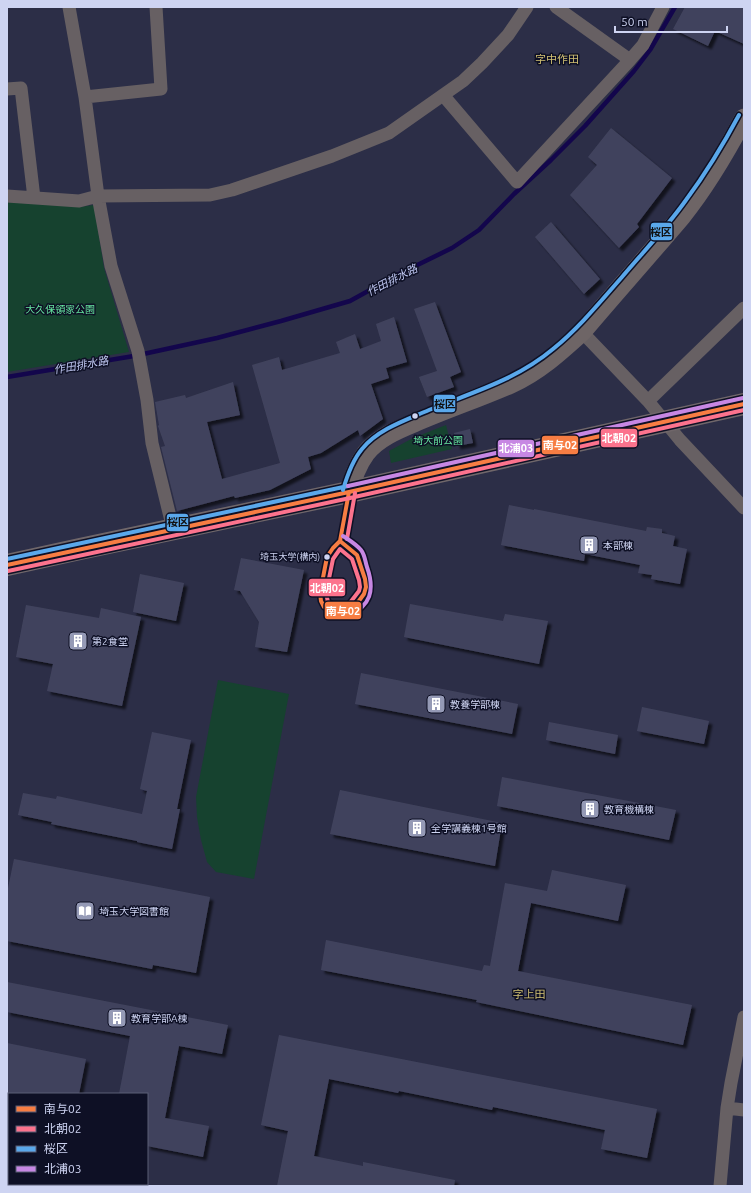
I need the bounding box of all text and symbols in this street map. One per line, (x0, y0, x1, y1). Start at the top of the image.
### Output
scale bar (615, 8, 727, 34)
text: 50 m (621, 15, 648, 28)
district label: 字中作田 (535, 53, 579, 65)
line badge: 桜区 (650, 222, 673, 241)
text: 桜区 (650, 226, 672, 238)
water label: 作田排水路 (365, 262, 420, 298)
park label: 大久保領家公園 (25, 304, 95, 315)
water label: 作田排水路 (53, 354, 110, 376)
line badge: 桜区 (433, 394, 456, 413)
text: 桜区 (434, 398, 456, 410)
unlabelled marker (410, 411, 420, 421)
line badge: 北朝02 (600, 428, 638, 448)
text: 北朝02 (602, 432, 636, 444)
park label: 埼大前公園 (413, 435, 463, 446)
line badge: 南与02 (541, 435, 579, 455)
line badge: 北浦03 (497, 439, 535, 458)
text: 南与02 (543, 439, 577, 451)
text: 北浦03 (499, 442, 533, 454)
line badge: 桜区 (166, 513, 189, 532)
text: 桜区 (167, 516, 189, 528)
building icon: 本部棟 (578, 534, 600, 556)
place label: 本部棟 (603, 540, 633, 551)
place label: 埼玉大学(構内) (260, 552, 320, 562)
marker: 埼玉大学(構内) (322, 552, 332, 562)
line badge: 北朝02 (308, 578, 346, 597)
text: 北朝02 (310, 582, 344, 594)
line badge: 南与02 (324, 601, 362, 620)
text: 南与02 (326, 605, 360, 617)
building icon: 第2食堂 (67, 630, 89, 652)
place label: 第2食堂 (92, 636, 128, 647)
building icon: 教養学部棟 (425, 693, 447, 715)
place label: 教養学部棟 (450, 699, 500, 710)
building icon: 教育機構棟 (579, 798, 601, 820)
place label: 教育機構棟 (604, 804, 654, 815)
building icon: 全学講義棟1号館 (406, 817, 428, 839)
place label: 全学講義棟1号館 (431, 823, 507, 834)
library icon: 埼玉大学図書館 (74, 900, 96, 922)
place label: 埼玉大学図書館 (99, 906, 169, 917)
district label: 字上田 (513, 988, 546, 1000)
building icon: 教育学部A棟 (106, 1007, 128, 1029)
place label: 教育学部A棟 (131, 1013, 188, 1024)
legend (8, 1093, 148, 1185)
text: 南与02 (44, 1102, 82, 1115)
text: 北朝02 (44, 1122, 82, 1135)
text: 桜区 (44, 1142, 68, 1155)
text: 北浦03 (44, 1162, 82, 1175)

